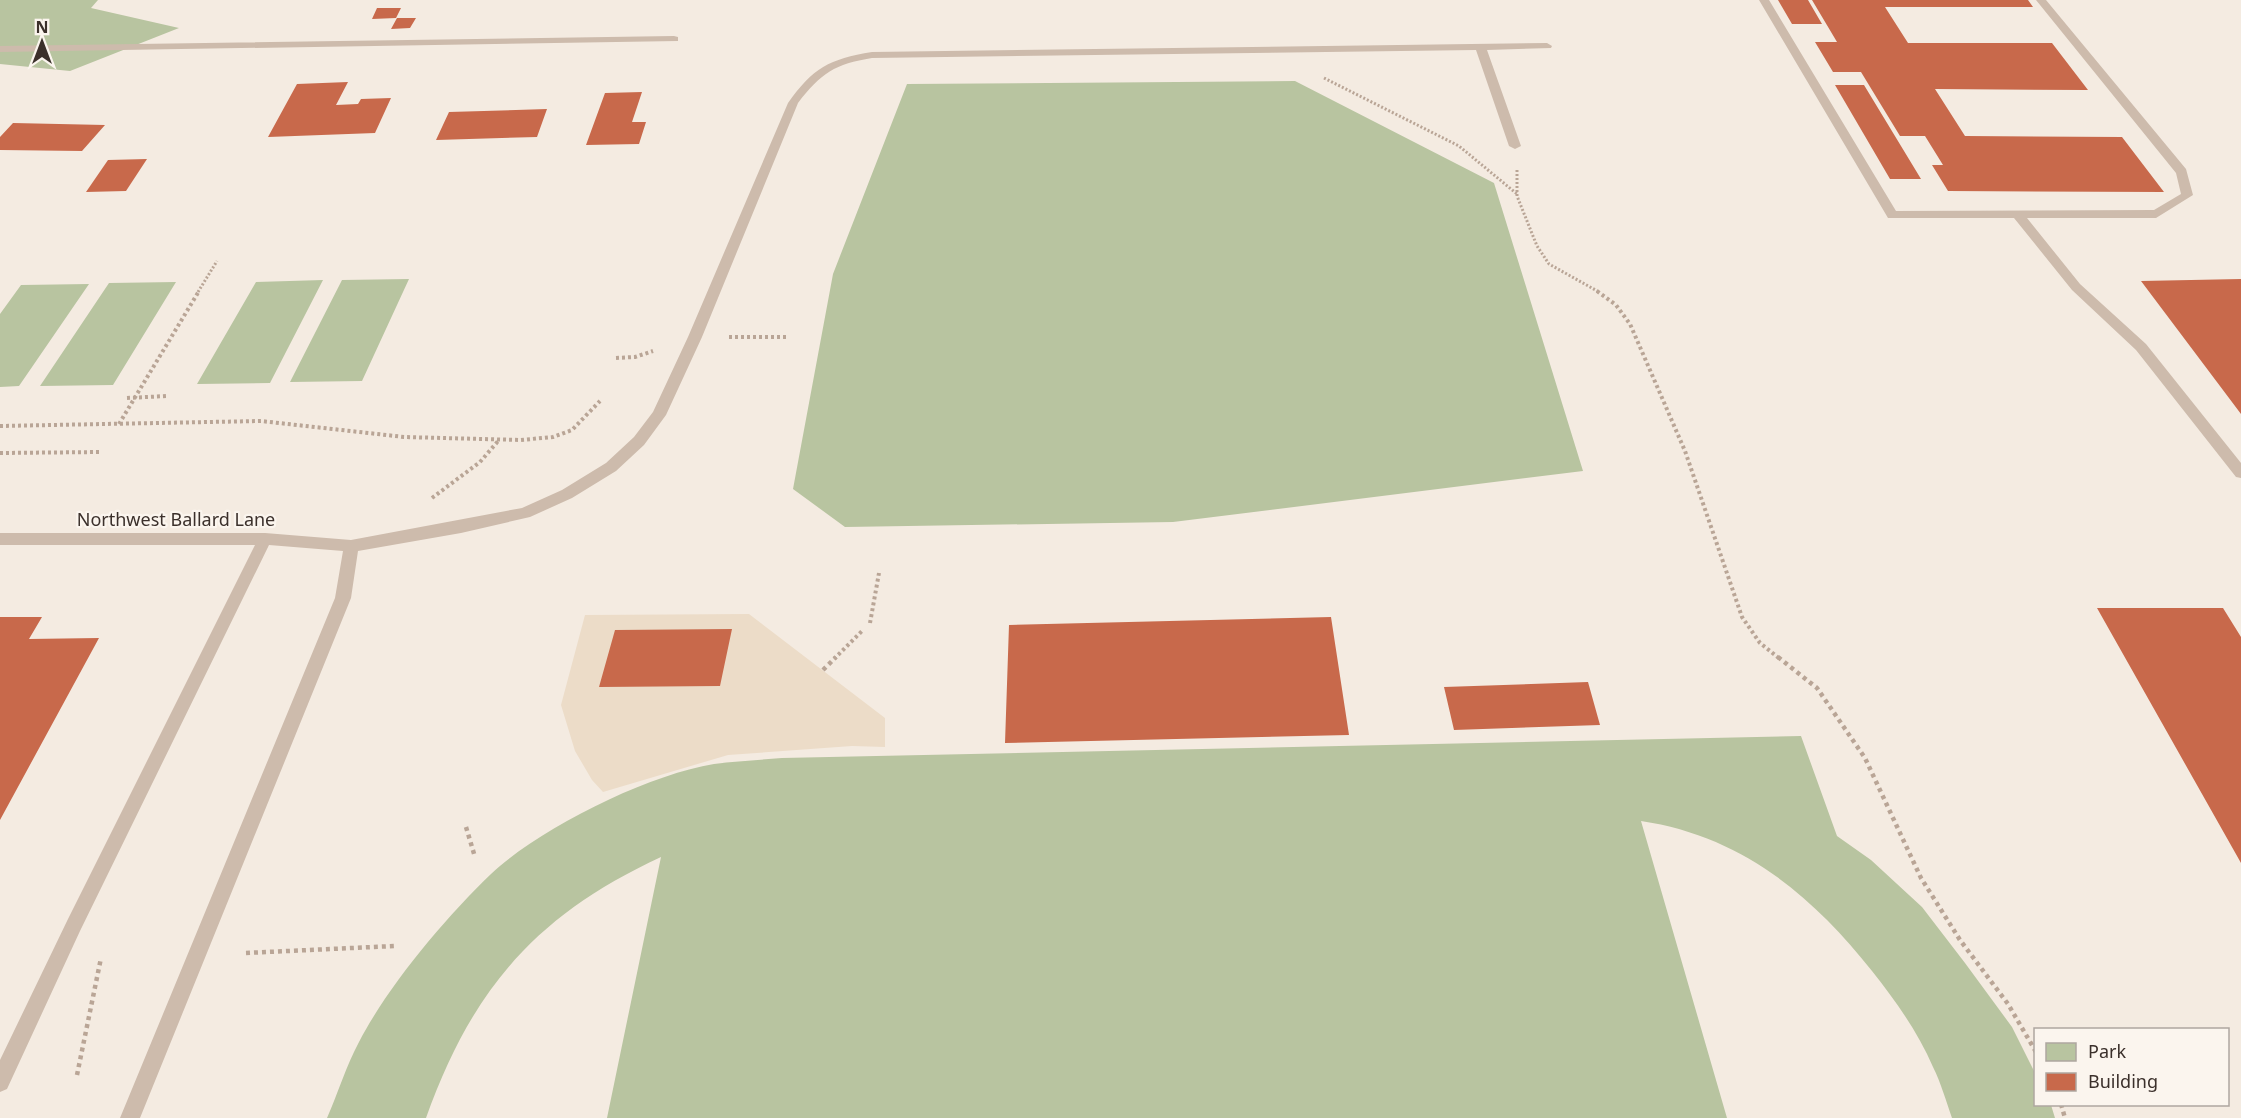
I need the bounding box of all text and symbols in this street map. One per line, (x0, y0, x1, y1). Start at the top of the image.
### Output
north arrow (12, 12, 72, 72)
text: N (35, 16, 49, 38)
street label: Northwest Ballard Lane (77, 507, 275, 531)
legend (2034, 1028, 2229, 1106)
text: Park (2088, 1039, 2126, 1063)
text: Building (2088, 1069, 2158, 1093)

